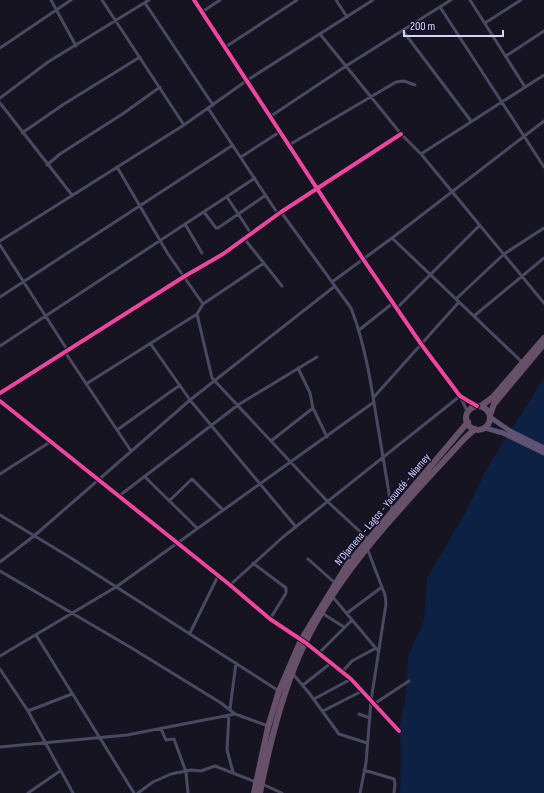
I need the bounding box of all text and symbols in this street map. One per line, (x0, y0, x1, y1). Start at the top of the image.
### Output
scale bar (404, 12, 503, 38)
text: 200 m (410, 19, 436, 34)
street label: N'Djamena - Lagos - Yaoundé - Niamey (332, 450, 433, 568)

